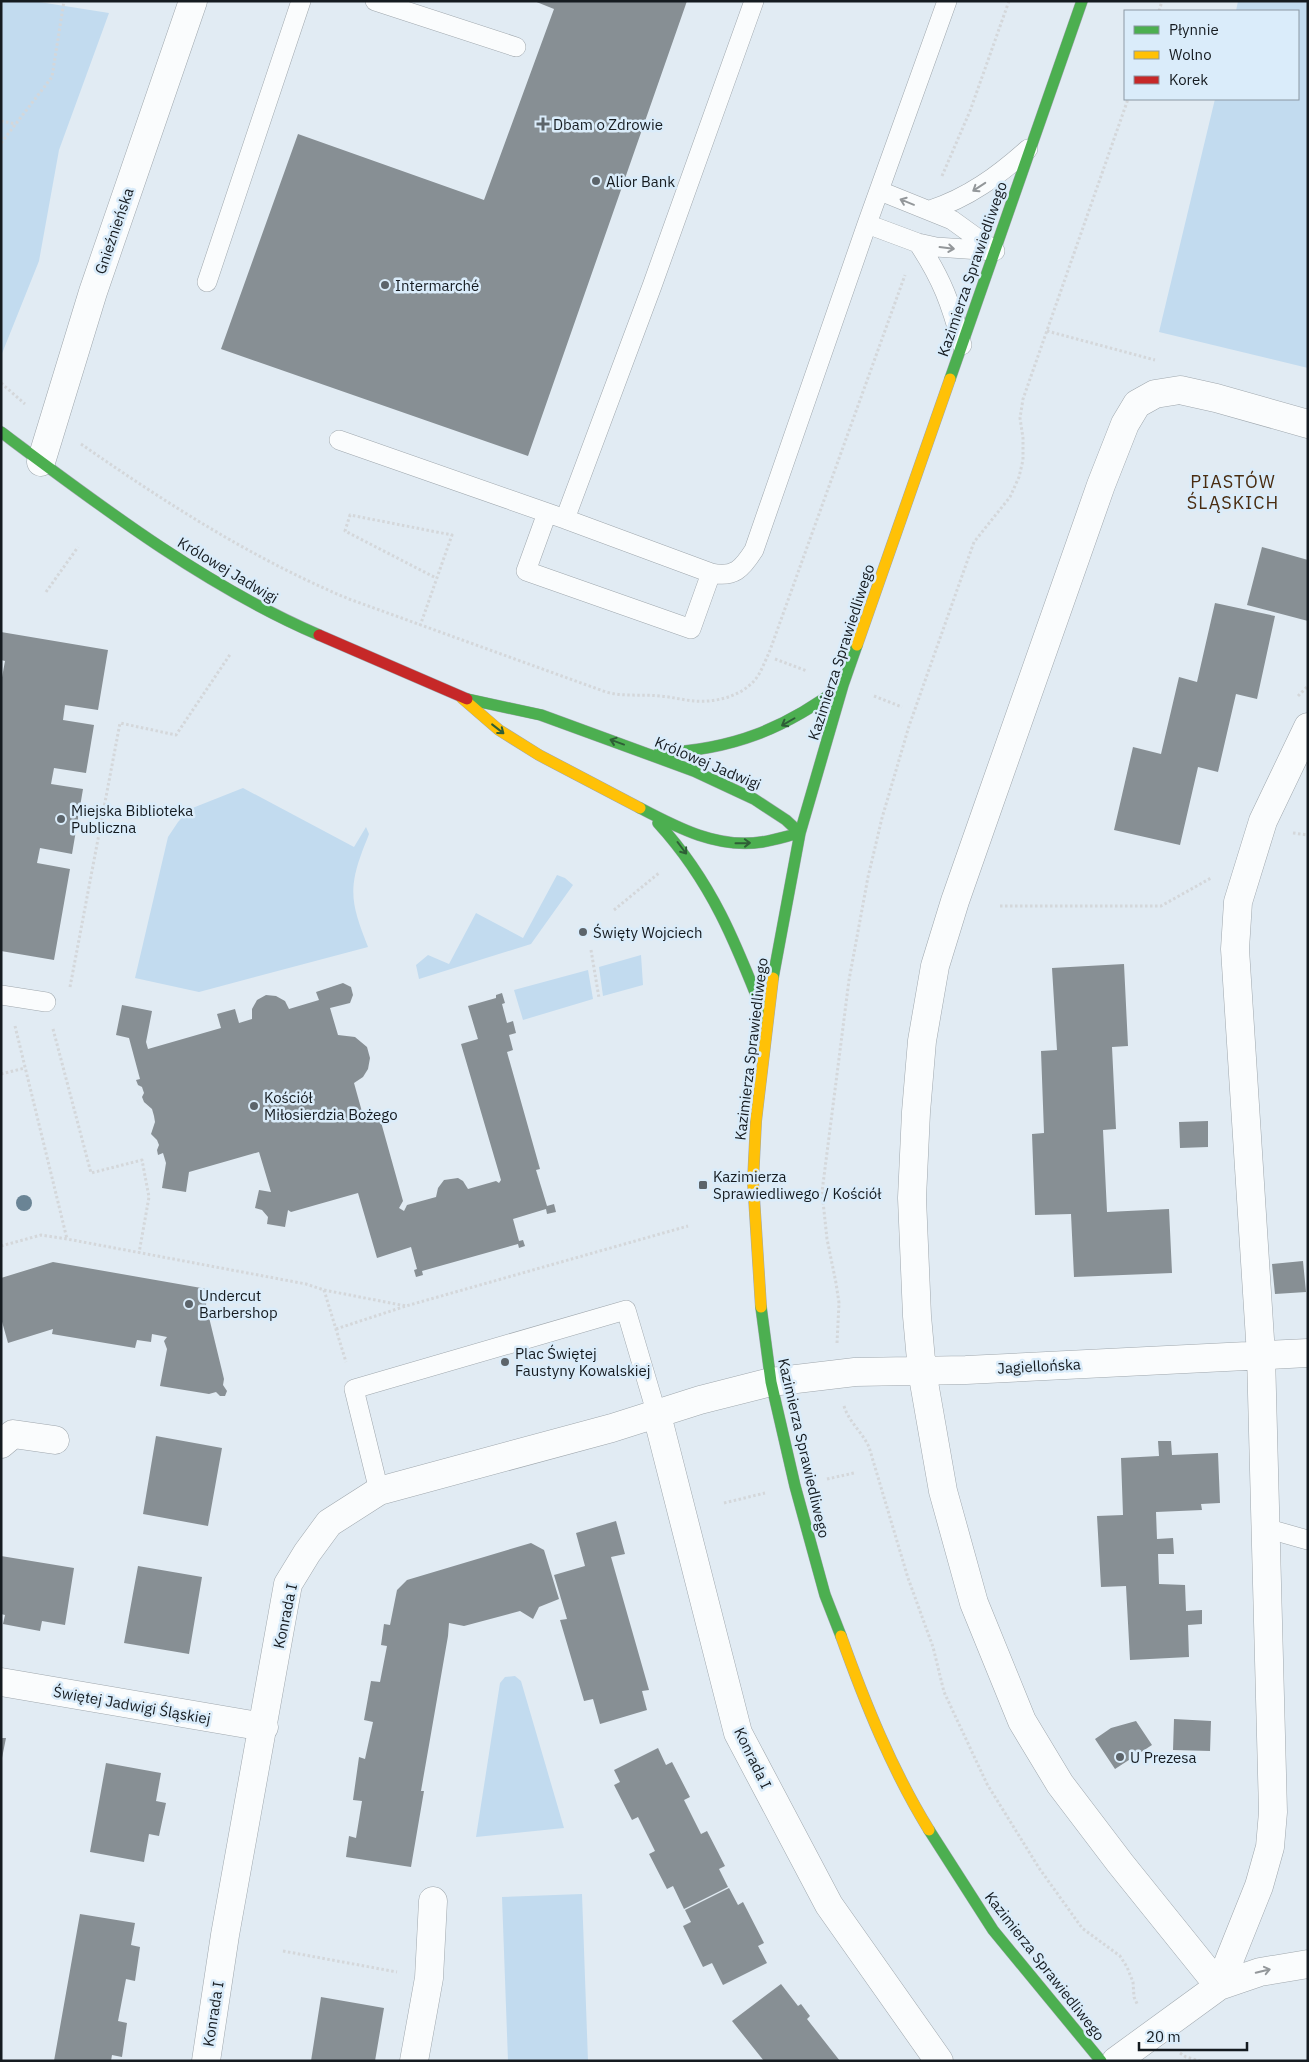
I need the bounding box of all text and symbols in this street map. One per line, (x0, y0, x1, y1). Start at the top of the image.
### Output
legend (1124, 10, 1299, 100)
text: Płynnie (1169, 20, 1219, 39)
text: Wolno (1169, 45, 1212, 64)
text: Korek (1169, 70, 1208, 89)
place label: Dbam o Zdrowie (553, 115, 663, 134)
marker: Dbam o Zdrowie (537, 118, 549, 130)
place label: Alior Bank (606, 172, 675, 191)
marker: Alior Bank (590, 175, 602, 187)
street label: Kazimierza Sprawiedliwego (933, 179, 1011, 359)
one-way arrow (972, 183, 986, 193)
street label: Gnieźnieńska (90, 185, 138, 277)
one-way arrow (900, 196, 915, 206)
one-way arrow (938, 244, 954, 254)
place label: Intermarché (395, 276, 479, 295)
marker: Intermarché (379, 279, 391, 291)
district label: PIASTÓW ŚLĄSKICH (1187, 470, 1279, 514)
street label: Królowej Jadwigi (174, 533, 282, 607)
street label: Kazimierza Sprawiedliwego (804, 562, 878, 742)
one-way arrow (782, 718, 796, 728)
one-way arrow (491, 723, 504, 734)
street label: Królowej Jadwigi (652, 732, 764, 794)
one-way arrow (609, 737, 625, 747)
place label: Miejska Biblioteka Publiczna (71, 801, 193, 837)
marker: Miejska Biblioteka Publiczna (55, 813, 67, 825)
one-way arrow (734, 838, 751, 848)
one-way arrow (676, 841, 687, 854)
place label: Święty Wojciech (593, 923, 702, 942)
marker: Święty Wojciech (577, 926, 589, 938)
street label: Kazimierza Sprawiedliwego (730, 957, 772, 1141)
place label: Kościół Miłosierdzia Bożego (264, 1088, 398, 1124)
marker: Kościół Miłosierdzia Bożego (248, 1100, 260, 1112)
place label: Kazimierza Sprawiedliwego / Kościół (713, 1167, 882, 1203)
marker: Kazimierza Sprawiedliwego / Kościół (697, 1179, 709, 1191)
place label: Undercut Barbershop (199, 1286, 278, 1322)
marker: Undercut Barbershop (183, 1298, 195, 1310)
place label: Plac Świętej Faustyny Kowalskiej (515, 1344, 651, 1380)
street label: Jagiellońska (997, 1354, 1081, 1378)
marker: Plac Świętej Faustyny Kowalskiej (499, 1356, 511, 1368)
street label: Kazimierza Sprawiedliwego (774, 1356, 834, 1540)
street label: Konrada I (269, 1582, 301, 1650)
street label: Świętej Jadwigi Śląskiej (52, 1682, 212, 1728)
street label: Konrada I (730, 1724, 776, 1792)
place label: U Prezesa (1130, 1748, 1197, 1767)
marker: U Prezesa (1114, 1751, 1126, 1763)
street label: Kazimierza Sprawiedliwego (981, 1888, 1109, 2044)
one-way arrow (1254, 1966, 1270, 1975)
street label: Konrada I (198, 1980, 228, 2048)
scale bar (1139, 2020, 1246, 2052)
text: 20 m (1146, 2027, 1181, 2046)

